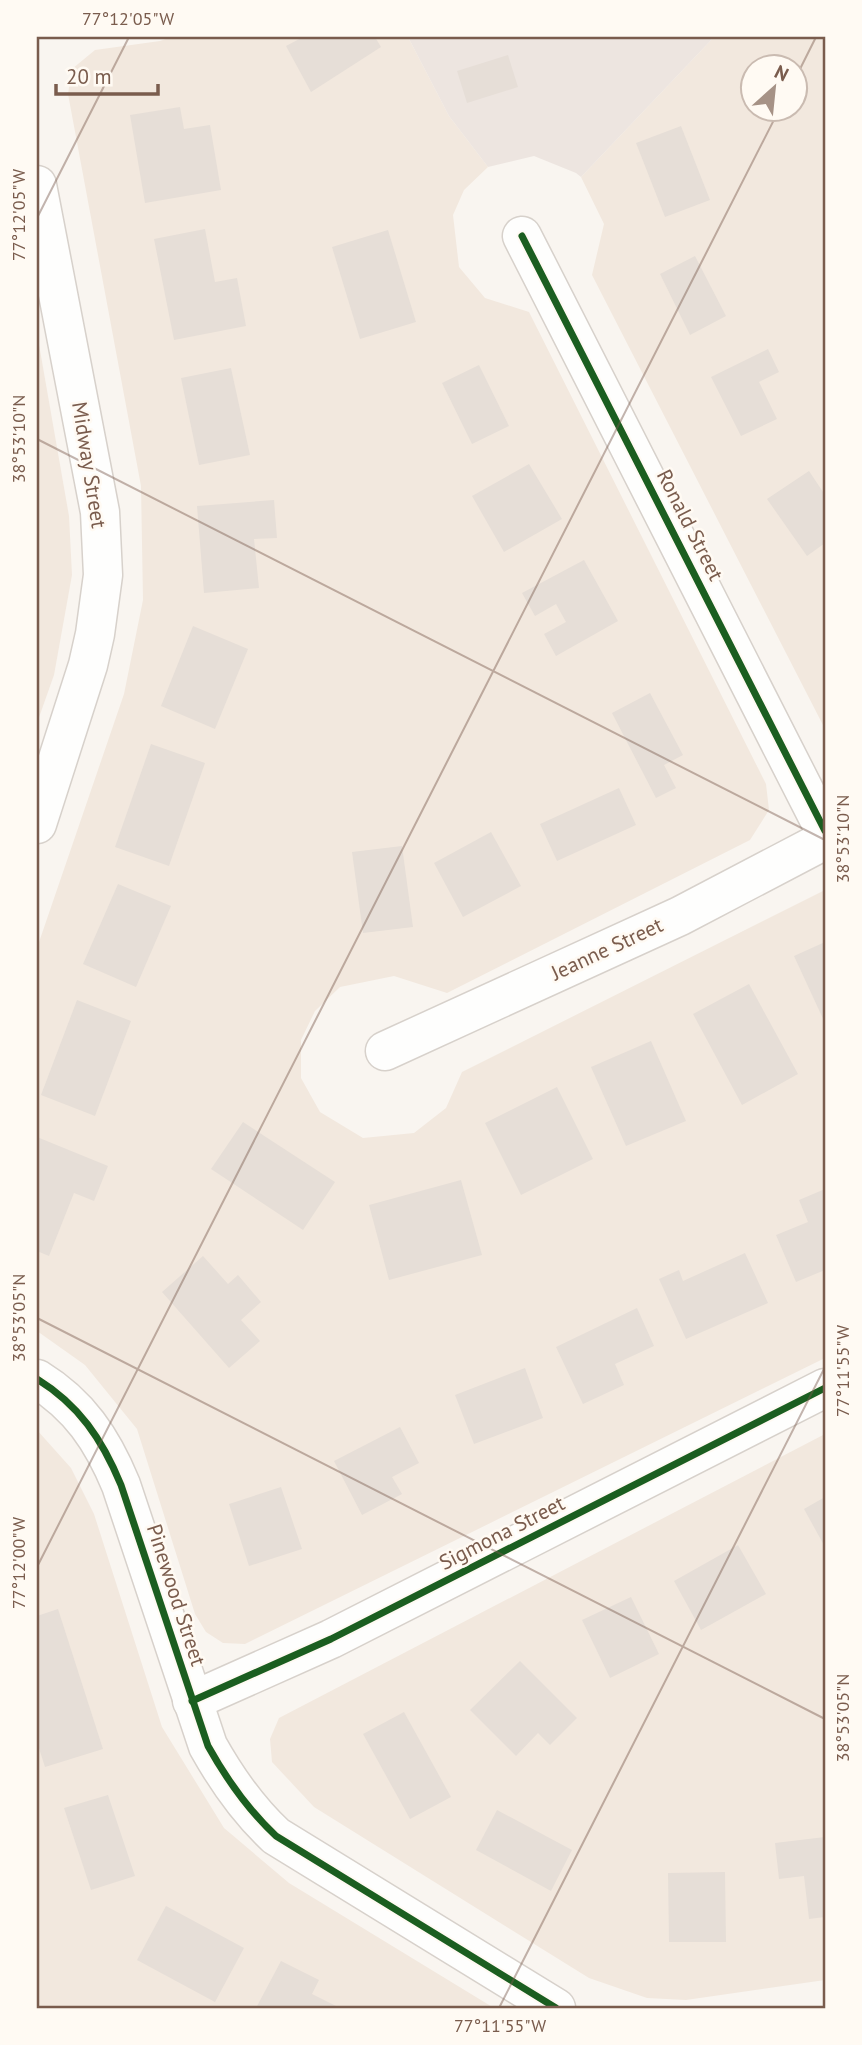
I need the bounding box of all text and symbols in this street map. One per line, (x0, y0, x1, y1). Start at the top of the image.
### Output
text: 77°12'05"W (82, 7, 174, 30)
scale bar (56, 52, 158, 96)
north arrow (740, 52, 810, 122)
text: N (771, 59, 793, 86)
text: 20 m (66, 63, 112, 90)
text: 77°12'05"W (7, 169, 30, 261)
text: 38°53'10"N (7, 395, 30, 483)
street label: Midway Street (66, 400, 113, 530)
street label: Ronald Street (651, 465, 730, 585)
text: 38°53'10"N (831, 795, 854, 883)
street label: Jeanne Street (546, 911, 667, 987)
text: 38°53'05"N (7, 1274, 30, 1362)
text: 77°11'55"W (831, 1325, 854, 1417)
street label: Sigmona Street (434, 1489, 569, 1576)
text: 77°12'00"W (7, 1517, 30, 1609)
street label: Pinewood Street (141, 1521, 212, 1669)
text: 38°53'05"N (831, 1674, 854, 1762)
text: 77°11'55"W (454, 2014, 546, 2037)

